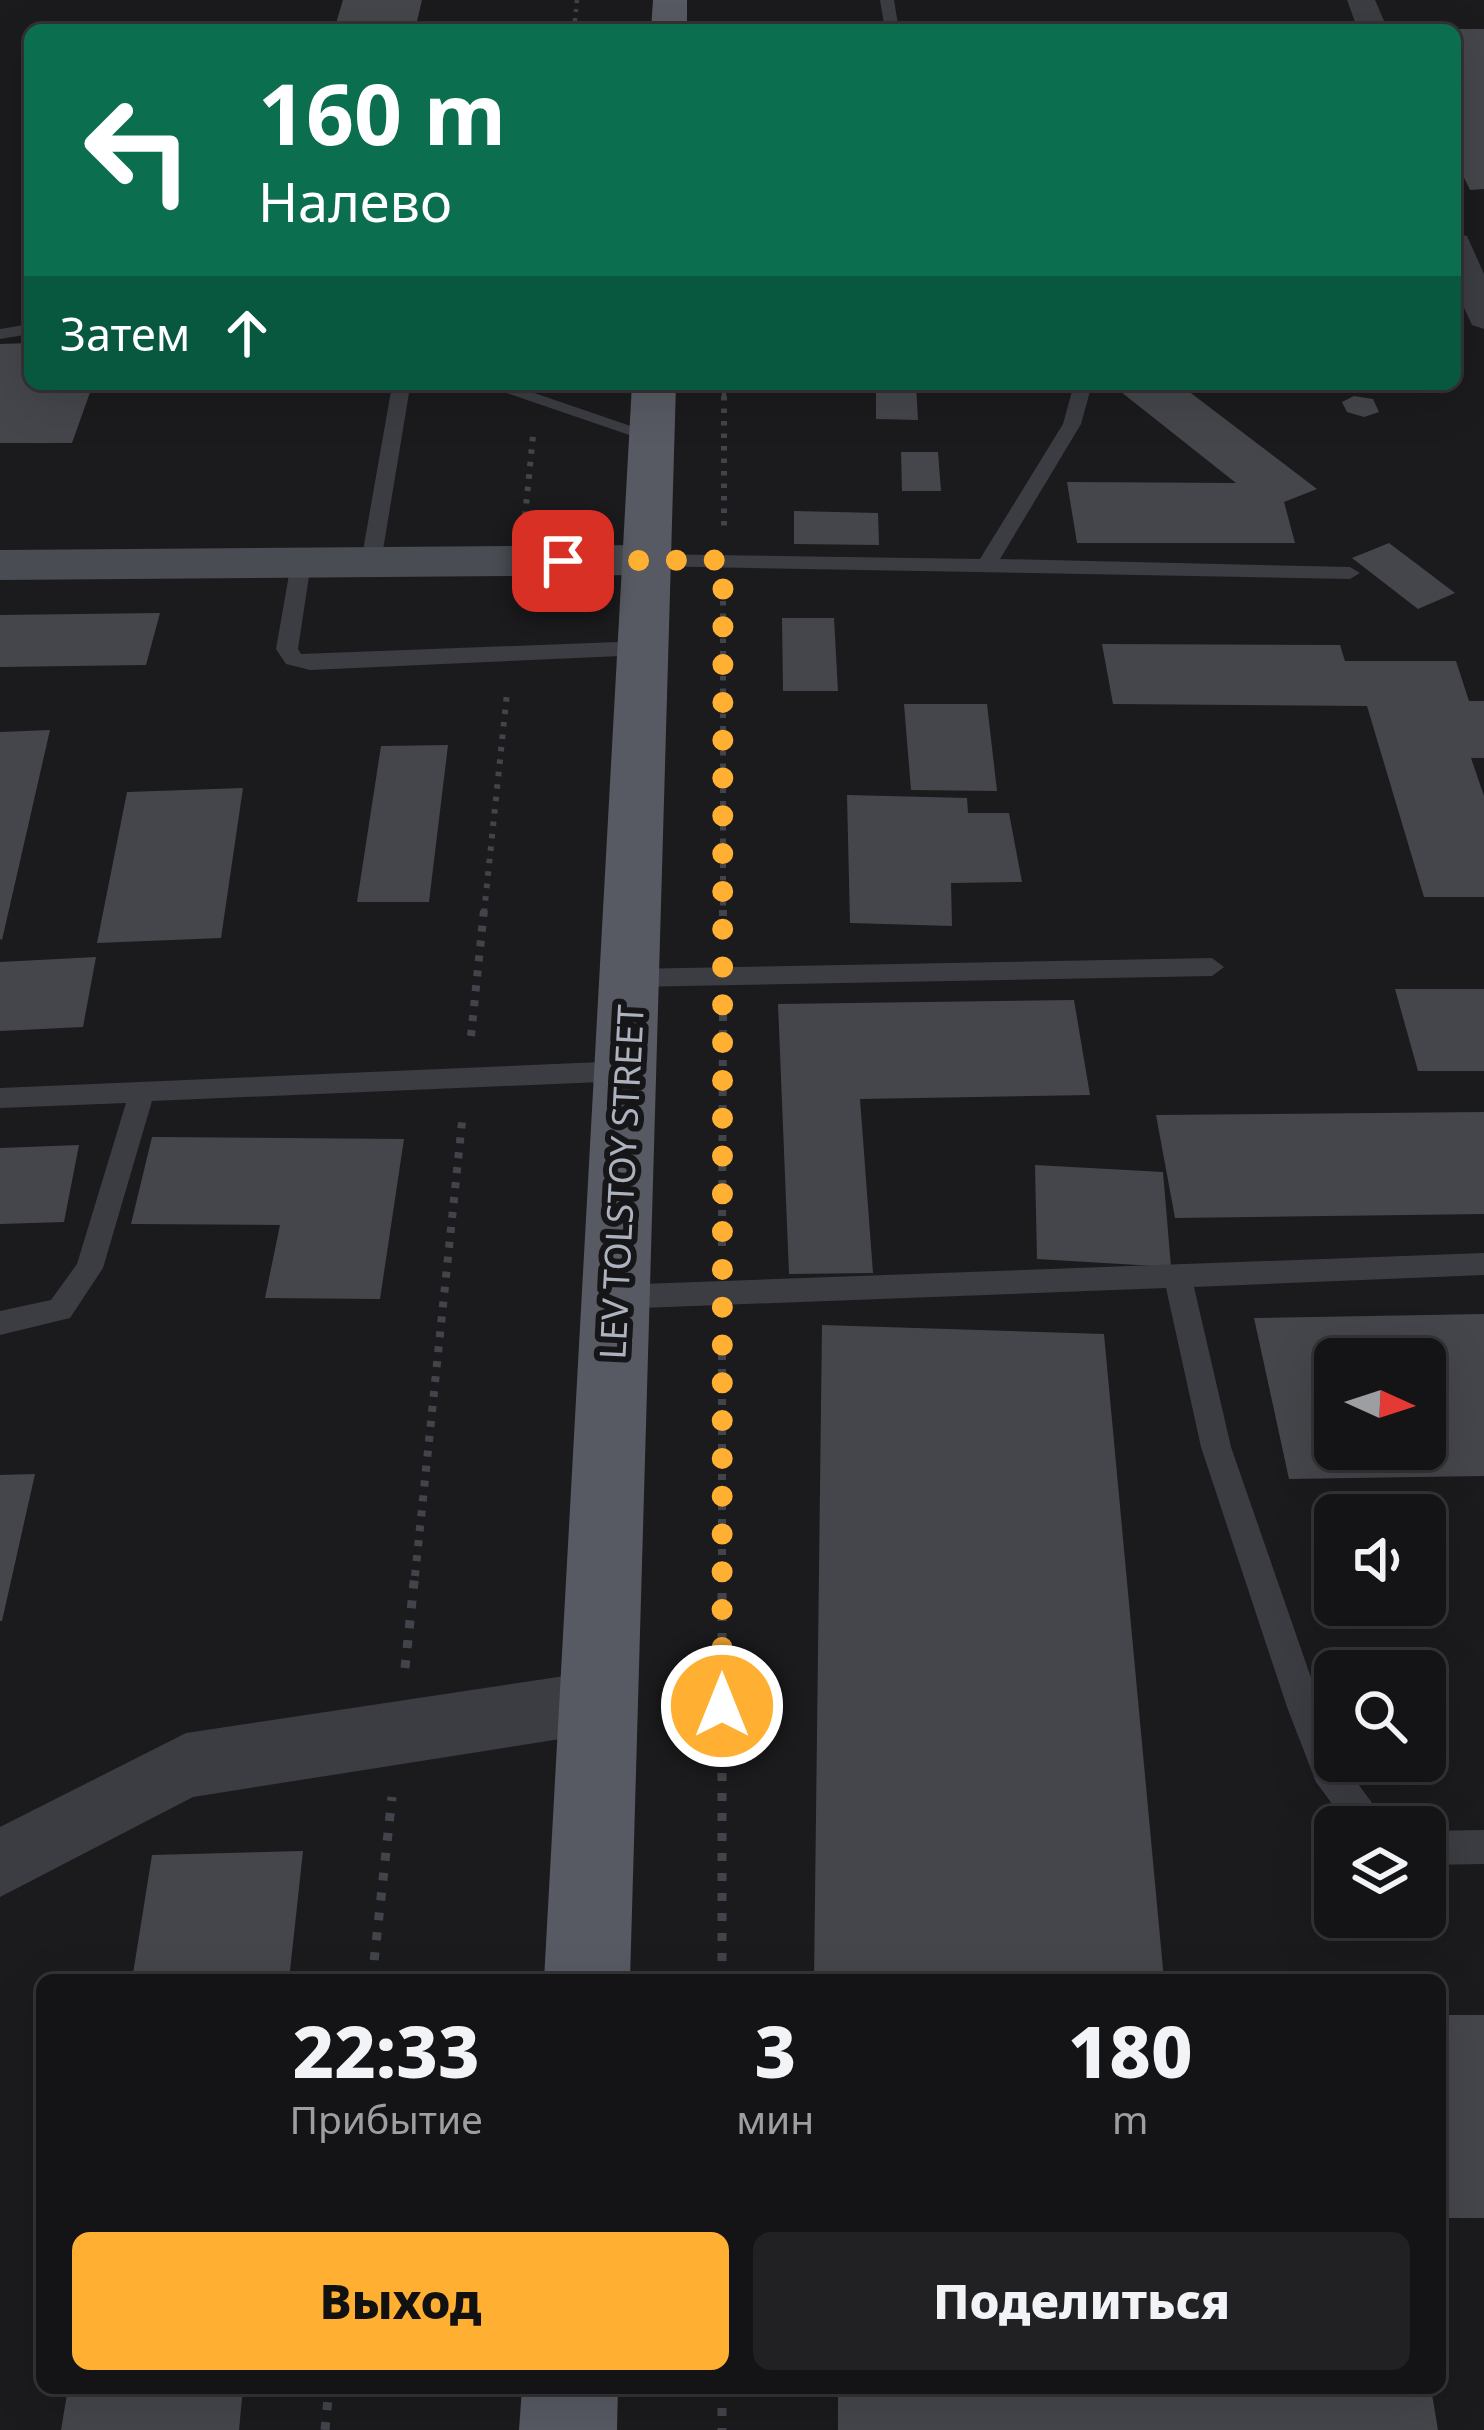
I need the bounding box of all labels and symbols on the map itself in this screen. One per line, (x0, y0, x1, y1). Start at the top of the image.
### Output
pin (512, 510, 614, 612)
street label: LEV TOLSTOY STREET (587, 1004, 655, 1360)
north arrow (1314, 1338, 1446, 1470)
position arrow (659, 1643, 785, 1769)

